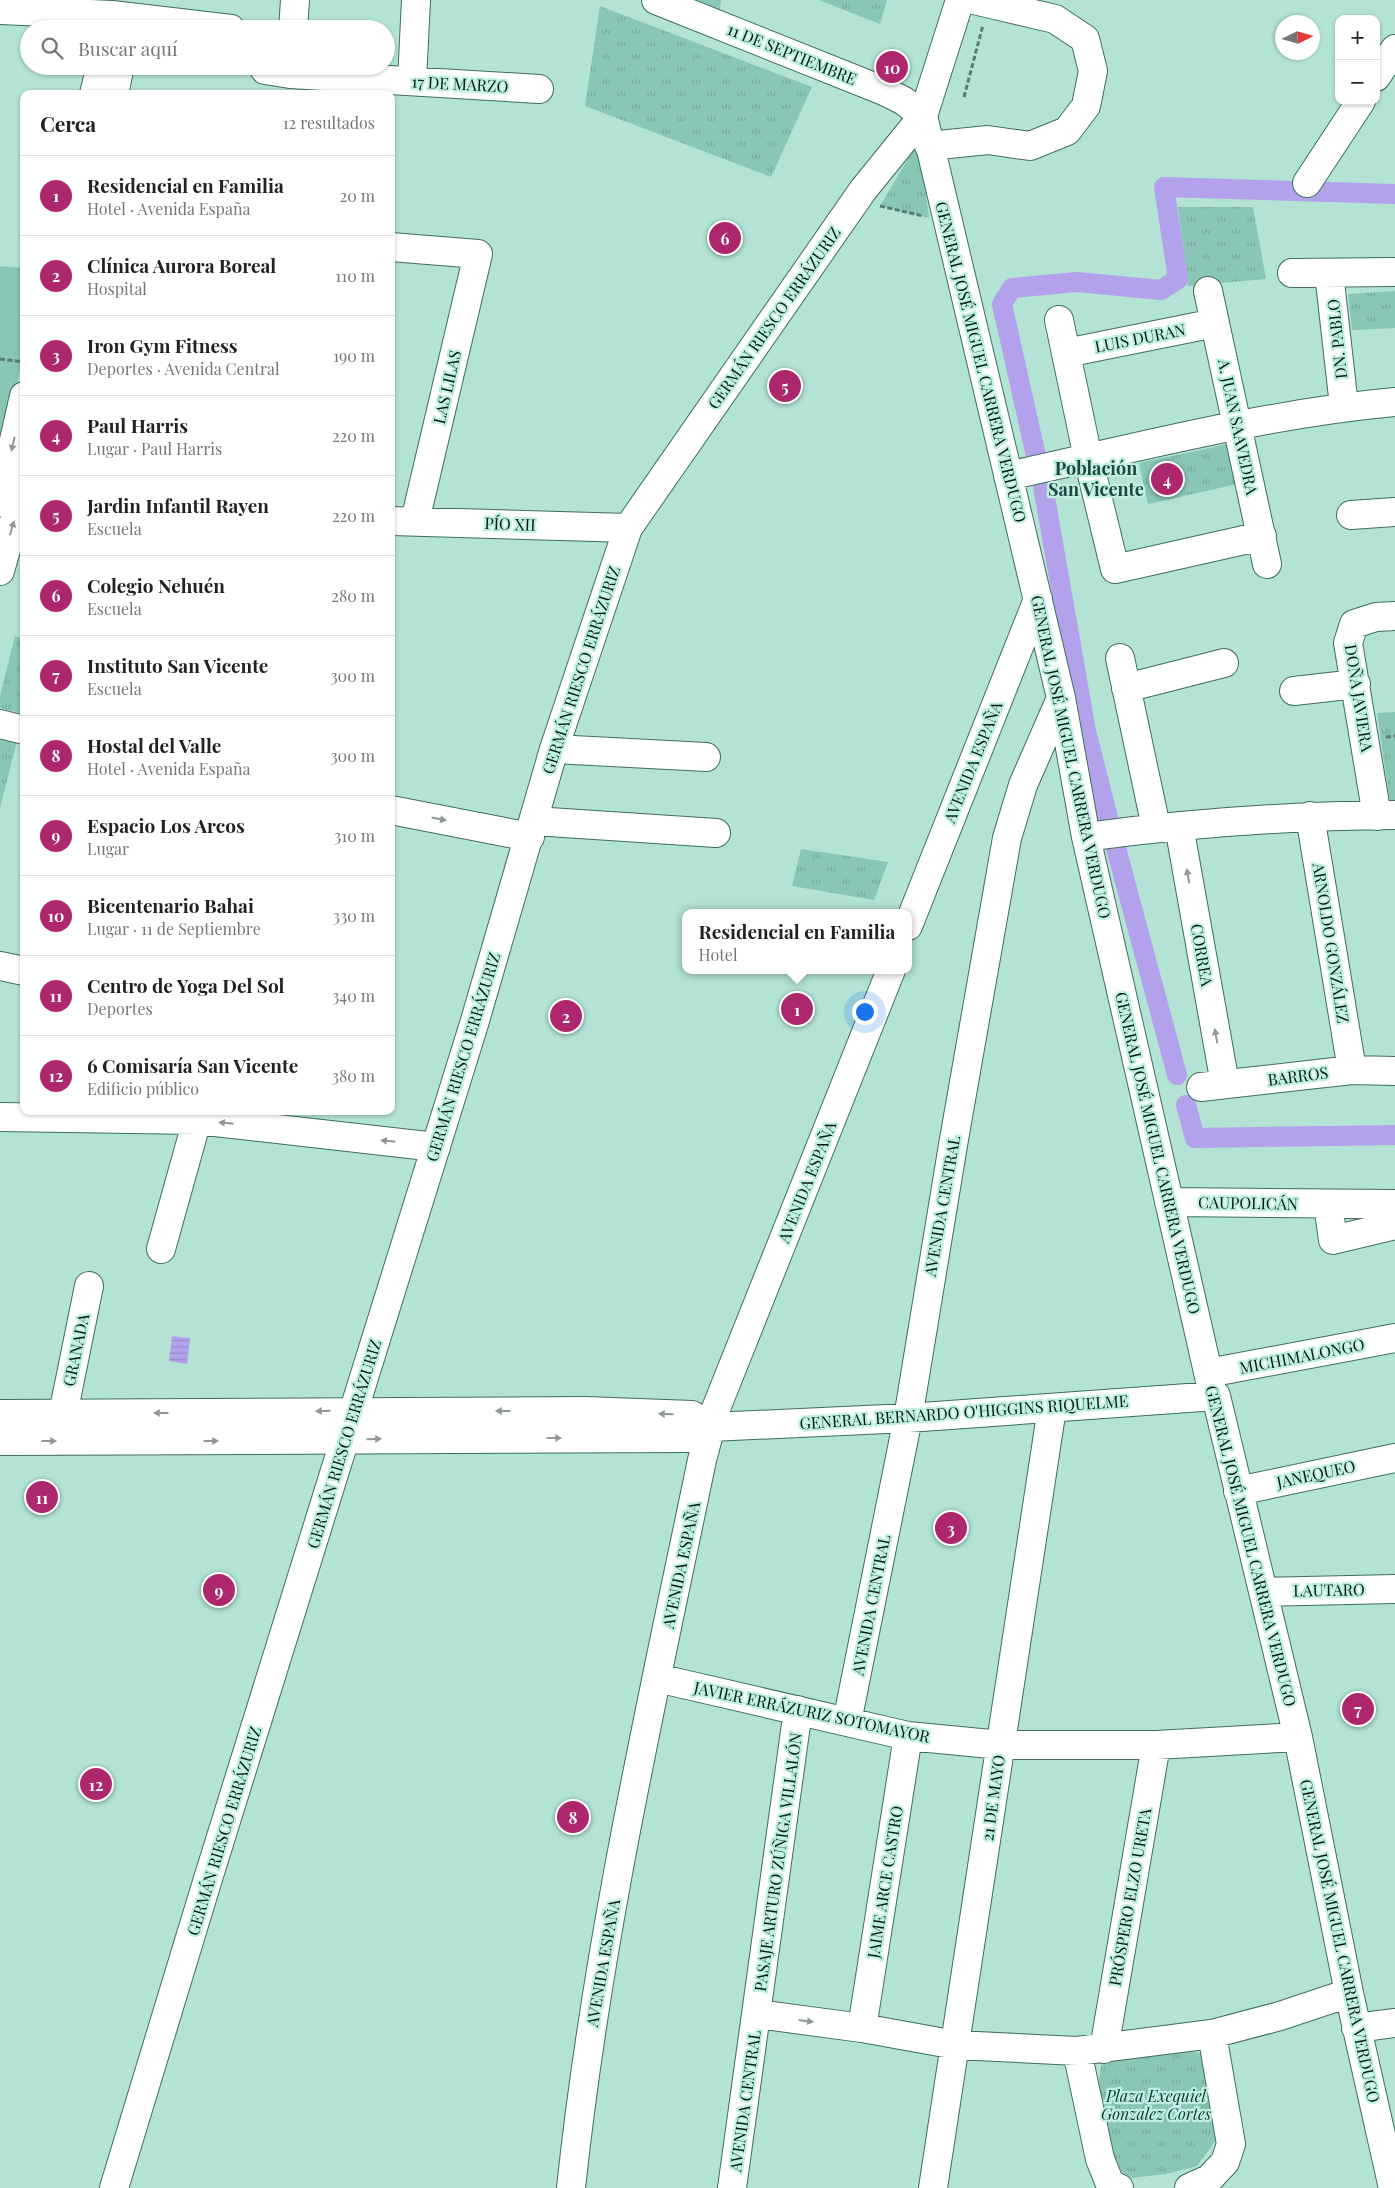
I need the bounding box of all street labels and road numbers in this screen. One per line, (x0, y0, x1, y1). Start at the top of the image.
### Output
street label: 11 DE SEPTIEMBRE (724, 18, 860, 89)
street label: 17 DE MARZO (411, 70, 509, 97)
street label: GENERAL JOSÉ MIGUEL CARRERA VERDUGO (931, 199, 1032, 525)
street label: GERMÁN RIESCO ERRÁZURIZ (703, 223, 845, 413)
street label: DN. PABLO (1322, 298, 1351, 380)
street label: LUIS DURAN (1093, 318, 1187, 357)
street label: LAS LILAS (428, 348, 465, 426)
street label: A. JUAN SAAVEDRA (1214, 356, 1263, 498)
street label: PÍO XII (484, 512, 536, 535)
street label: GERMÁN RIESCO ERRÁZURIZ (537, 563, 624, 777)
street label: GENERAL JOSÉ MIGUEL CARRERA VERDUGO (1027, 593, 1116, 921)
street label: DOÑA JAVIERA (1341, 643, 1379, 754)
street label: AVENIDA ESPAÑA (938, 697, 1007, 827)
street label: ARNOLDO GONZÁLEZ (1308, 860, 1355, 1025)
street label: CORREA (1187, 922, 1218, 989)
street label: GERMÁN RIESCO ERRÁZURIZ (421, 950, 504, 1164)
street label: GENERAL JOSÉ MIGUEL CARRERA VERDUGO (1111, 990, 1206, 1316)
street label: BARROS (1266, 1061, 1329, 1090)
street label: AVENIDA ESPAÑA (772, 1117, 841, 1247)
street label: AVENIDA CENTRAL (919, 1134, 964, 1279)
street label: CAUPOLICÁN (1198, 1191, 1298, 1214)
street label: GRANADA (58, 1311, 94, 1388)
street label: MICHIMALONGO (1238, 1333, 1366, 1378)
street label: GERMÁN RIESCO ERRÁZURIZ (302, 1337, 385, 1551)
street label: GENERAL JOSÉ MIGUEL CARRERA VERDUGO (1201, 1383, 1302, 1709)
street label: GENERAL BERNARDO O'HIGGINS RIQUELME (799, 1390, 1129, 1433)
street label: JANEQUEO (1274, 1455, 1357, 1492)
street label: AVENIDA ESPAÑA (657, 1499, 704, 1631)
street label: AVENIDA CENTRAL (846, 1533, 894, 1678)
street label: LAUTARO (1293, 1578, 1365, 1601)
street label: JAVIER ERRÁZURIZ SOTOMAYOR (691, 1676, 933, 1747)
street label: GERMÁN RIESCO ERRÁZURIZ (182, 1724, 265, 1938)
street label: PASAJE ARTURO ZÚÑIGA VILLALÓN (749, 1731, 806, 1993)
street label: 21 DE MAYO (976, 1753, 1009, 1842)
street label: GENERAL JOSÉ MIGUEL CARRERA VERDUGO (1296, 1777, 1385, 2105)
street label: JAIME ARCE CASTRO (862, 1804, 907, 1961)
street label: PRÓSPERO ELZO URETA (1104, 1805, 1156, 1988)
street label: AVENIDA ESPAÑA (581, 1897, 624, 2029)
street label: AVENIDA CENTRAL (724, 2029, 765, 2174)

